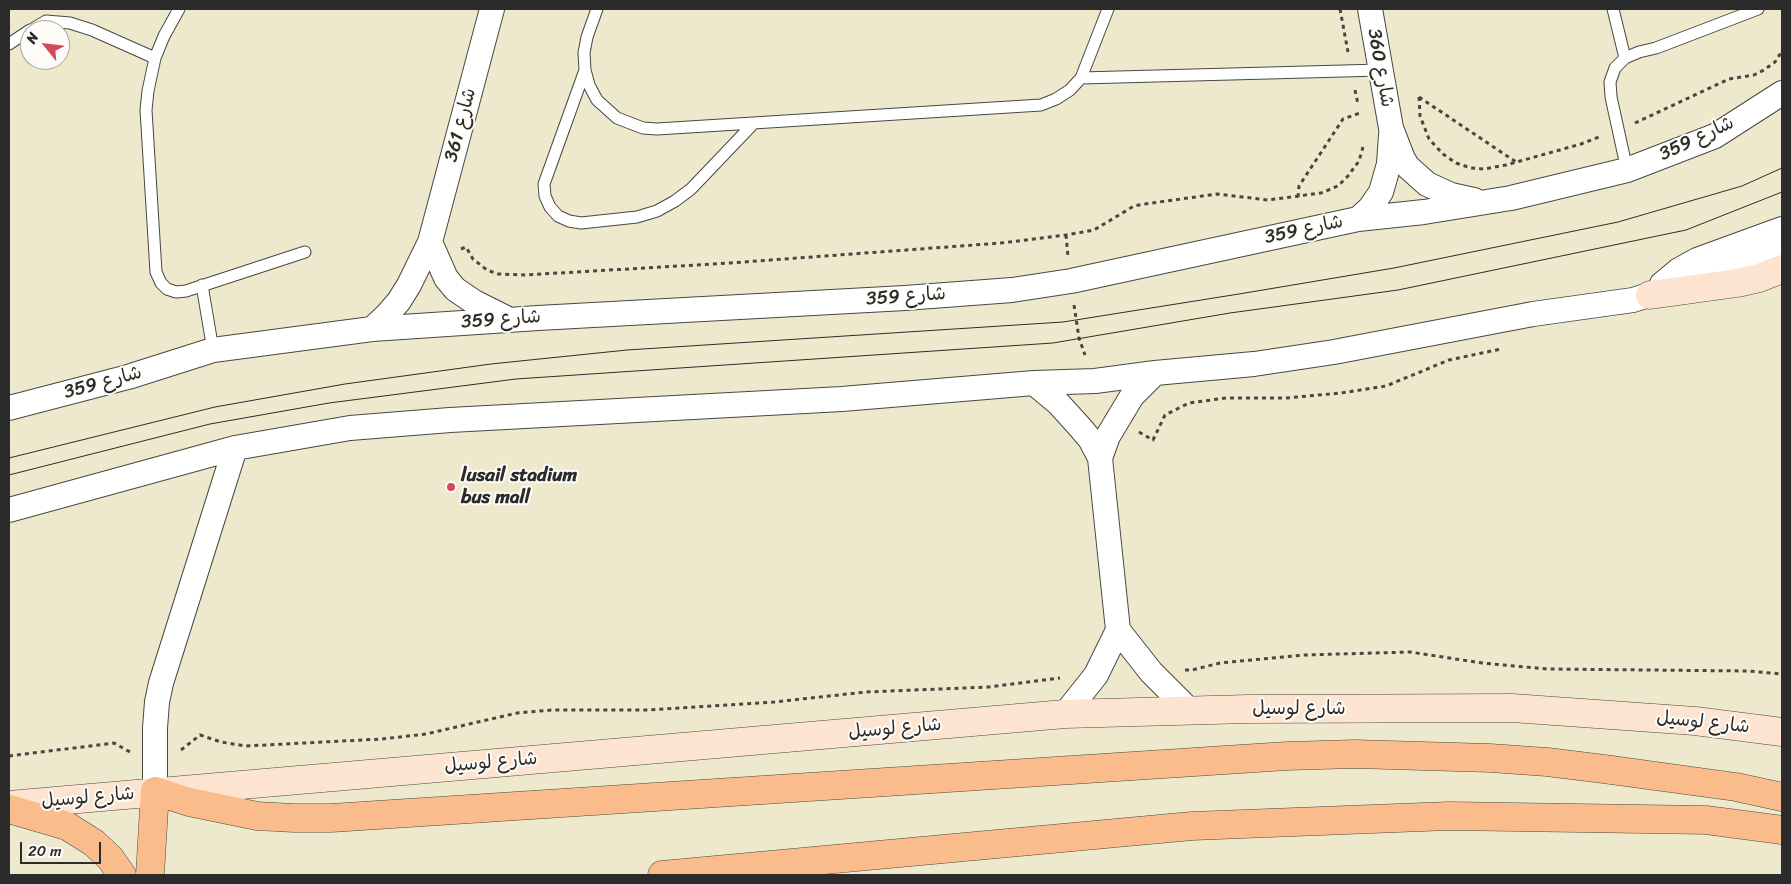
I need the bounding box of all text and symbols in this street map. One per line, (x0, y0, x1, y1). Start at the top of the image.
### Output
north arrow (20, 20, 70, 70)
street label: شارع 360 (1362, 27, 1398, 109)
text: N (19, 28, 46, 48)
street label: شارع 361 (440, 86, 482, 164)
street label: شارع 359 (1656, 112, 1738, 166)
street label: شارع 359 (1263, 211, 1345, 249)
street label: شارع 359 (865, 283, 947, 311)
street label: شارع 359 (460, 306, 542, 334)
street label: شارع 359 (62, 362, 144, 404)
place label: lusail stadium bus mall (461, 465, 577, 509)
marker: lusail stadium bus mall (445, 481, 457, 493)
street label: شارع لوسيل (1252, 698, 1346, 720)
street label: شارع لوسيل (1655, 707, 1751, 739)
street label: شارع لوسيل (847, 714, 943, 744)
street label: شارع لوسيل (443, 748, 539, 778)
street label: شارع لوسيل (40, 783, 136, 813)
scale bar (22, 832, 104, 864)
text: 20 m (28, 838, 62, 864)

